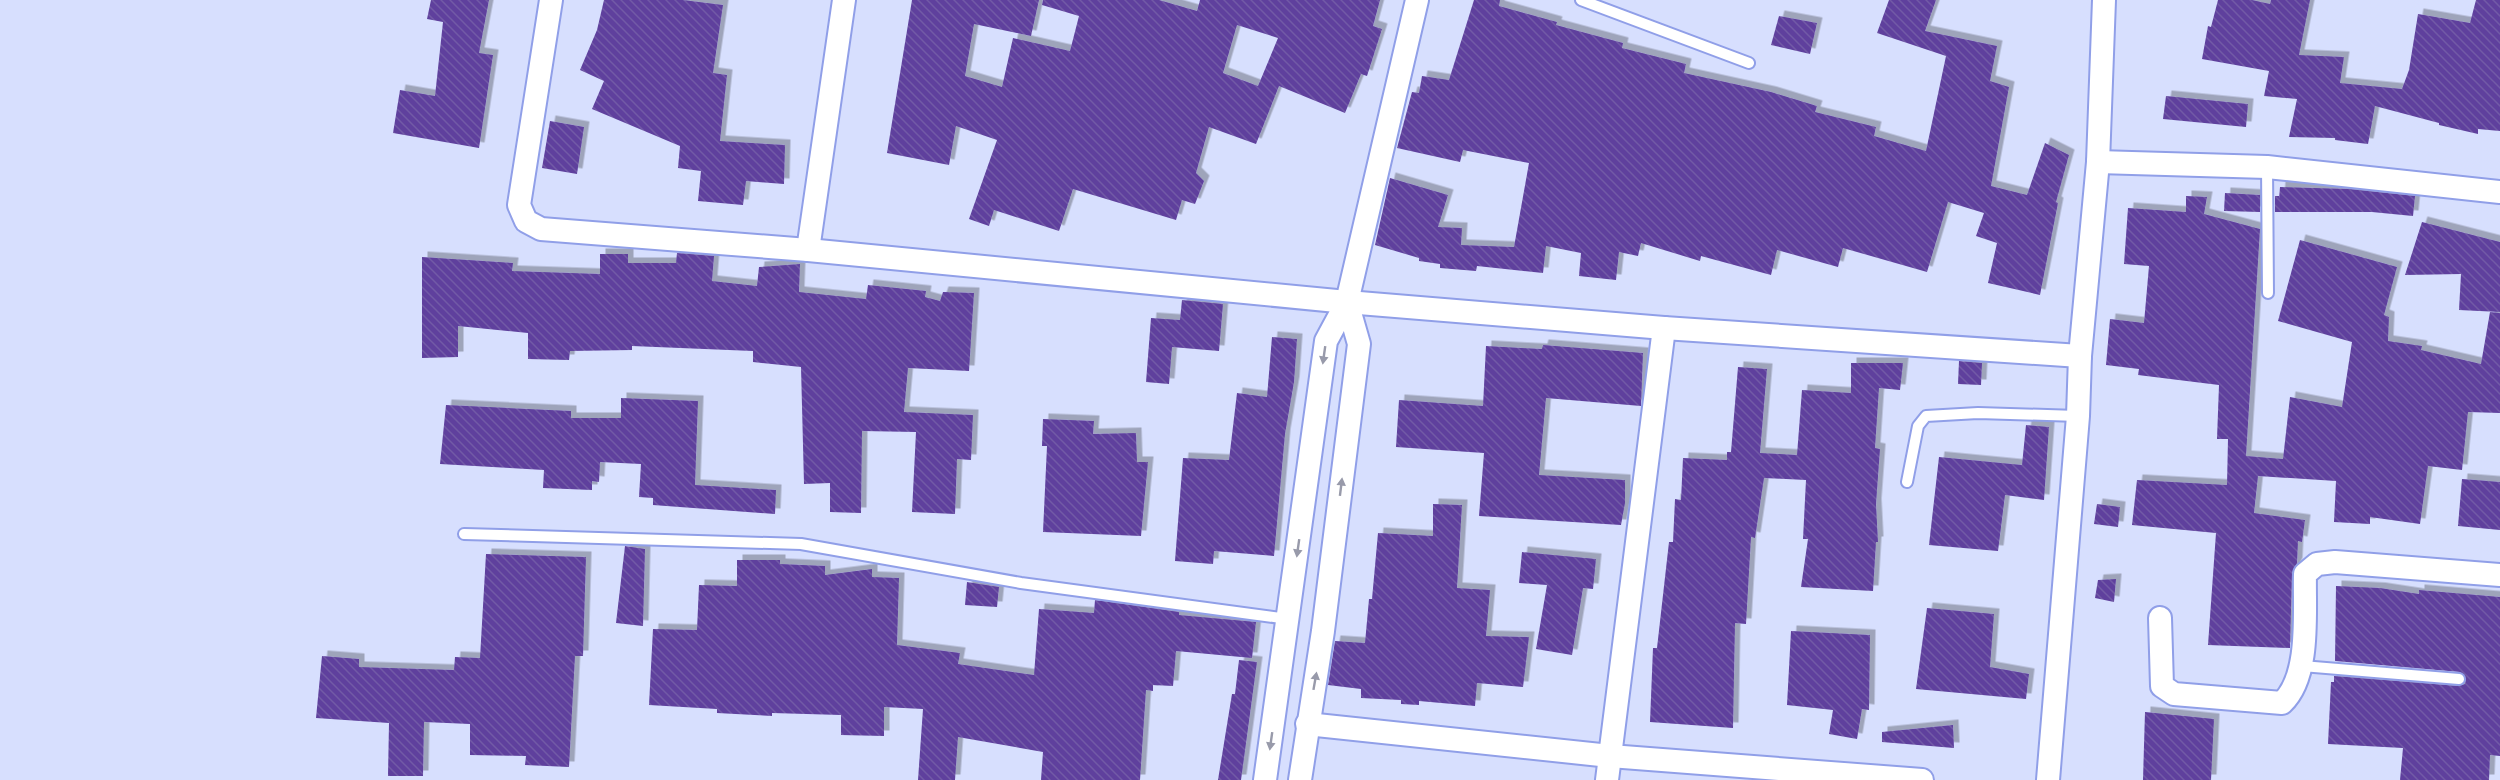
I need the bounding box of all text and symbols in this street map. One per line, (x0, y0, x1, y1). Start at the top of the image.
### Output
one-way arrow (1319, 346, 1329, 365)
one-way arrow (1337, 478, 1346, 497)
one-way arrow (1294, 539, 1303, 558)
one-way arrow (1311, 671, 1320, 690)
one-way arrow (1266, 732, 1275, 751)

